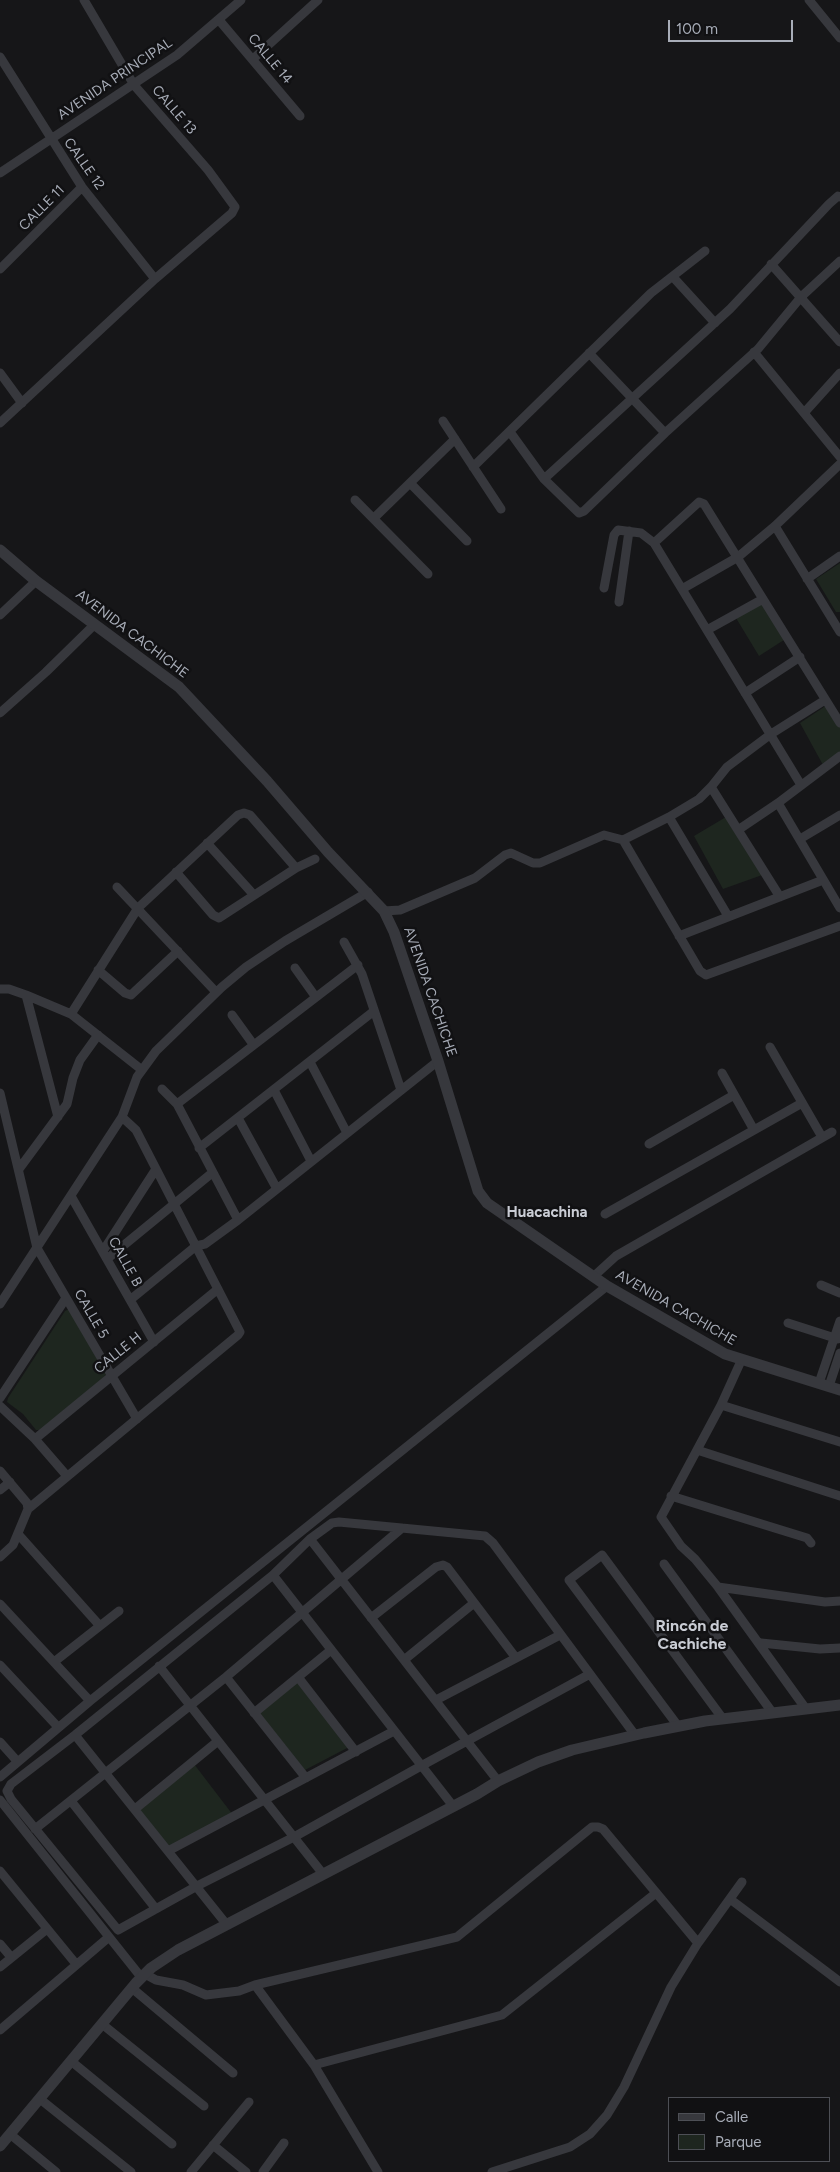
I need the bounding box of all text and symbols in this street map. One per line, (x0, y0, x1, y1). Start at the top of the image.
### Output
scale bar (670, 10, 795, 42)
text: 100 m (676, 20, 718, 38)
street label: CALLE 14 (244, 30, 296, 88)
street label: AVENIDA PRINCIPAL (55, 34, 175, 124)
street label: CALLE 13 (148, 82, 200, 138)
street label: CALLE 12 (60, 135, 108, 193)
street label: CALLE 11 (16, 182, 68, 234)
street label: AVENIDA CACHICHE (72, 586, 192, 682)
street label: AVENIDA CACHICHE (400, 925, 460, 1059)
district label: Huacachina (506, 1204, 588, 1222)
street label: CALLE B (104, 1234, 146, 1290)
street label: AVENIDA CACHICHE (613, 1267, 739, 1349)
street label: CALLE 5 (70, 1286, 112, 1342)
street label: CALLE H (91, 1329, 145, 1377)
district label: Rincón de Cachiche (656, 1616, 728, 1654)
legend (668, 2097, 830, 2162)
text: Calle (715, 2108, 748, 2126)
text: Parque (715, 2133, 762, 2151)

